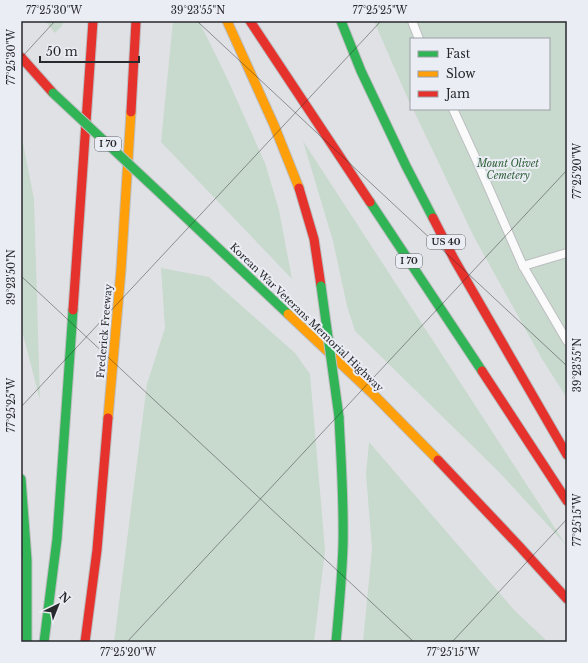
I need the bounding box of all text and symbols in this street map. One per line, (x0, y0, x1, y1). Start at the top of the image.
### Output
text: 77°25'30"W (26, 4, 82, 17)
text: 39°23'55"N (171, 4, 225, 17)
text: 77°25'25"W (353, 4, 408, 17)
text: 77°25'30"W (5, 29, 18, 85)
scale bar (40, 38, 139, 64)
legend (410, 38, 550, 110)
text: 50 m (46, 44, 78, 59)
text: Fast (446, 46, 471, 61)
text: Slow (446, 66, 476, 81)
text: Jam (444, 86, 470, 101)
road number: I 70 (95, 137, 121, 151)
text: 77°25'20"W (571, 143, 584, 199)
park label: Mount Olivet Cemetery (476, 157, 539, 182)
road number: US 40 (427, 235, 465, 249)
street label: Korean War Veterans Memorial Highway (227, 240, 387, 395)
text: 39°23'50"N (5, 249, 18, 305)
road number: I 70 (396, 254, 422, 268)
street label: Frederick Freeway (94, 283, 115, 379)
text: 39°23'55"N (571, 338, 584, 392)
text: 77°25'25"W (5, 377, 18, 432)
text: 77°25'15"W (571, 493, 584, 547)
north arrow (38, 585, 78, 625)
text: N (56, 589, 74, 607)
text: 77°25'20"W (100, 646, 156, 659)
text: 77°25'15"W (426, 646, 480, 659)

